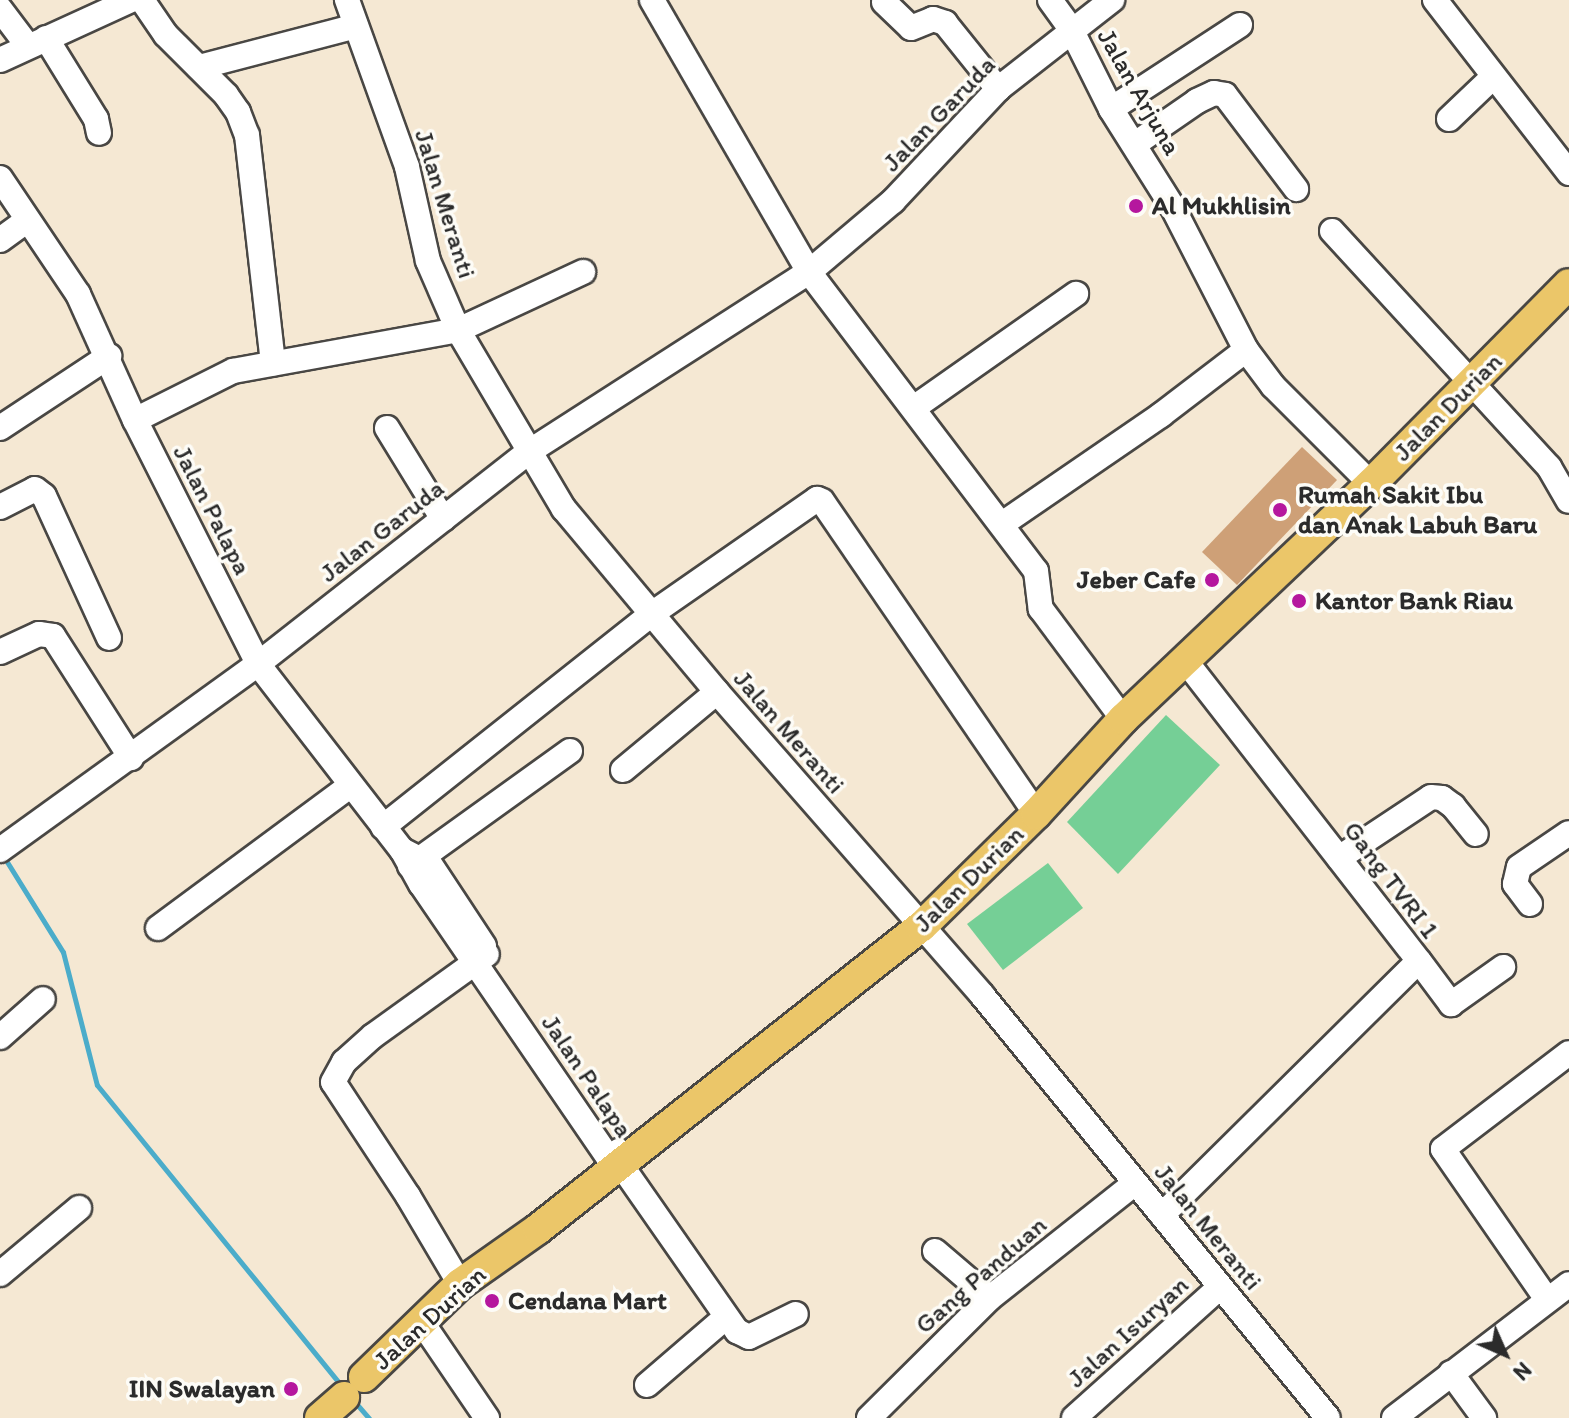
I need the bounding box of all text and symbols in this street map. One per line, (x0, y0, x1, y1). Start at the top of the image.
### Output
street label: Jalan Arjuna (1090, 23, 1188, 161)
street label: Jalan Garuda (876, 50, 1002, 178)
street label: Jalan Meranti (408, 127, 482, 281)
place label: Al Mukhlisin (1152, 190, 1289, 222)
marker: Al Mukhlisin (1127, 197, 1145, 215)
street label: Jalan Durian (1387, 346, 1509, 468)
street label: Jalan Palapa (166, 441, 258, 579)
street label: Jalan Garuda (314, 473, 450, 589)
place label: Rumah Sakit Ibu dan Anak Labuh Baru (1298, 479, 1538, 540)
marker: Rumah Sakit Ibu dan Anak Labuh Baru (1269, 499, 1291, 521)
place label: Jeber Cafe (1077, 564, 1196, 596)
marker: Jeber Cafe (1203, 571, 1221, 589)
place label: Kantor Bank Riau (1315, 585, 1513, 617)
marker: Kantor Bank Riau (1290, 592, 1308, 610)
street label: Jalan Meranti (727, 665, 851, 799)
street label: Gang TVRI 1 (1337, 815, 1445, 945)
street label: Jalan Durian (907, 819, 1031, 939)
street label: Jalan Palapa (535, 1009, 639, 1143)
street label: Jalan Meranti (1148, 1158, 1268, 1296)
street label: Gang Panduan (909, 1209, 1053, 1341)
street label: Jalan Durian (367, 1259, 493, 1377)
street label: Jalan Isuryan (1062, 1270, 1194, 1394)
place label: Cendana Mart (508, 1285, 667, 1317)
marker: Cendana Mart (483, 1292, 501, 1310)
north arrow (1465, 1314, 1545, 1394)
text: N (1508, 1357, 1537, 1386)
place label: IIN Swalayan (129, 1373, 275, 1405)
marker: IIN Swalayan (282, 1380, 300, 1398)

